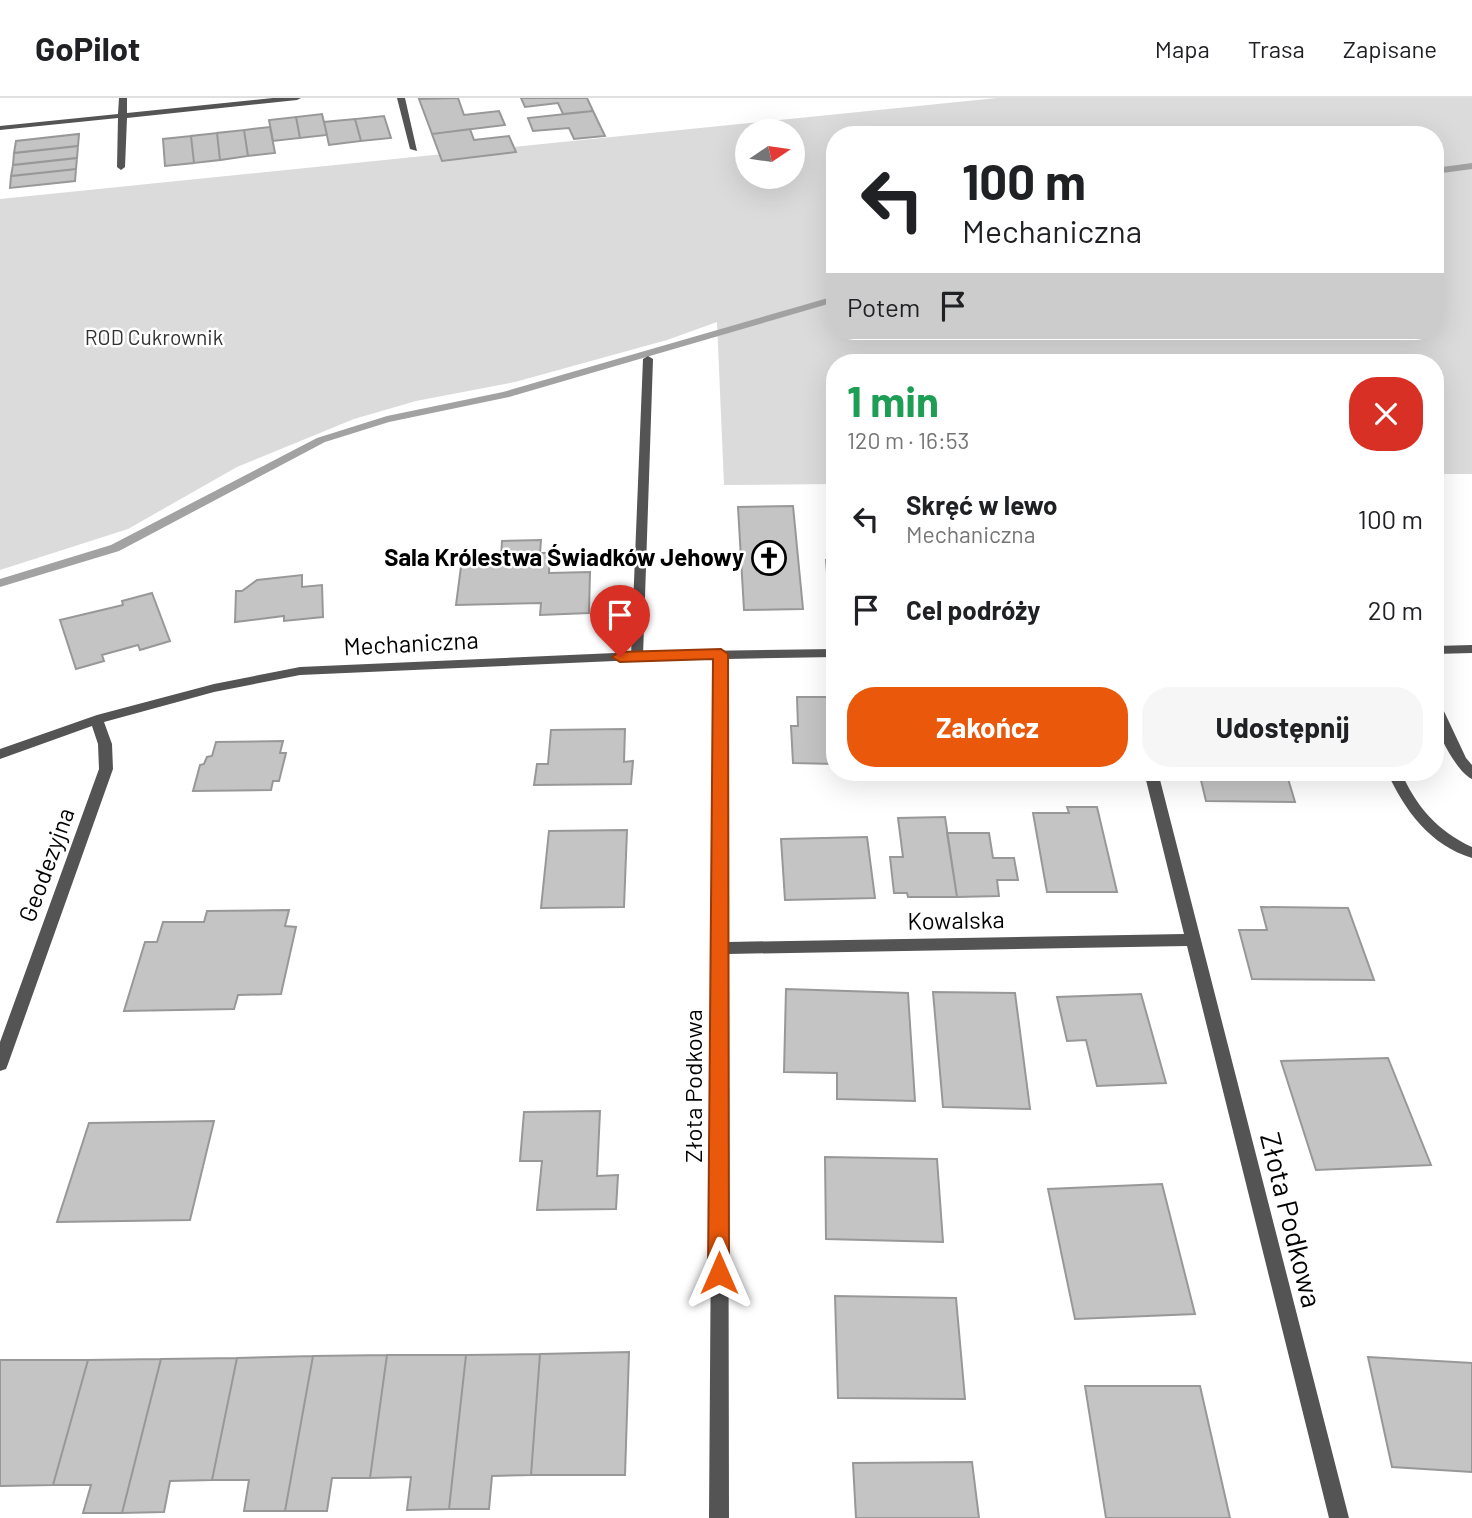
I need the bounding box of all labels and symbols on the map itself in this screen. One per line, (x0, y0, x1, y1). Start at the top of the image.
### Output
north arrow (735, 119, 805, 189)
park label: ROD Cukrownik (85, 324, 223, 349)
church icon: Sala Królestwa Świadków Jehowy (750, 539, 788, 577)
place label: Sala Królestwa Świadków Jehowy (384, 542, 744, 571)
pin (590, 585, 650, 657)
street label: Mechaniczna (343, 624, 479, 661)
street label: Geodezyjna (12, 803, 80, 925)
street label: Kowalska (907, 904, 1005, 935)
street label: Złota Podkowa (678, 1009, 707, 1163)
street label: Złota Podkowa (1254, 1129, 1330, 1311)
position arrow (682, 1236, 756, 1310)

